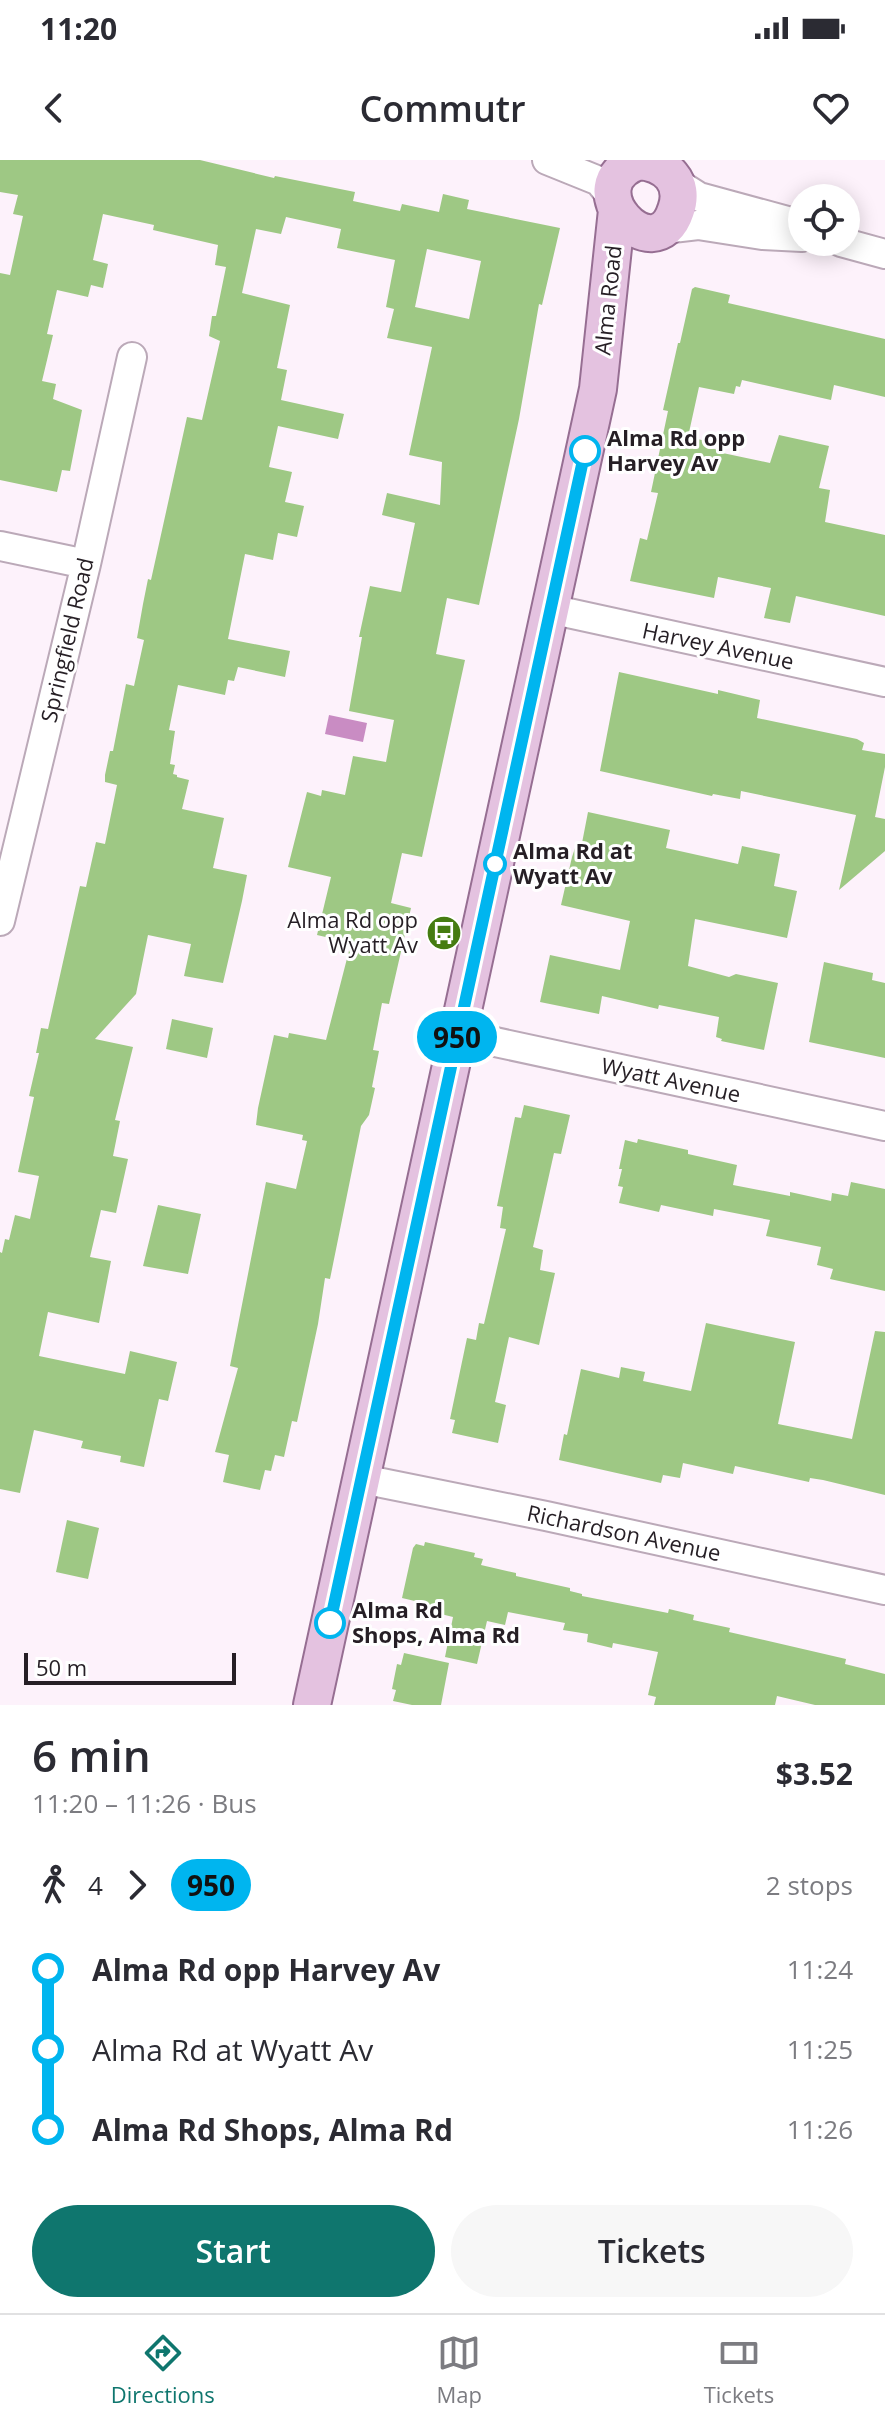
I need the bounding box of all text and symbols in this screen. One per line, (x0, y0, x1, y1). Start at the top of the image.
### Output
text: 11:20 (40, 8, 117, 49)
text: Commutr (359, 84, 526, 133)
icon: back (32, 86, 76, 130)
icon: heart (809, 86, 853, 130)
map controls (788, 184, 860, 256)
button: locate (788, 184, 860, 256)
street label: Alma Road (586, 243, 628, 356)
place label: Alma Rd opp Harvey Av (607, 422, 745, 477)
marker: Alma Rd opp Harvey Av (570, 436, 600, 466)
street label: Springfield Road (33, 555, 100, 725)
street label: Harvey Avenue (640, 614, 797, 676)
place label: Alma Rd at Wyatt Av (513, 835, 633, 890)
marker: Alma Rd at Wyatt Av (484, 853, 506, 875)
place label: Alma Rd opp Wyatt Av (287, 904, 418, 959)
bus stop icon: Alma Rd opp Wyatt Av (425, 914, 463, 952)
line badge: 950 (411, 1011, 503, 1063)
text: 950 (433, 1018, 481, 1056)
street label: Wyatt Avenue (599, 1050, 744, 1108)
street label: Richardson Avenue (525, 1497, 724, 1567)
place label: Alma Rd Shops, Alma Rd (352, 1594, 520, 1649)
marker: Alma Rd Shops, Alma Rd (315, 1608, 345, 1638)
scale bar (24, 1649, 236, 1685)
text: 50 m (36, 1652, 87, 1682)
text: 6 min (32, 1725, 151, 1785)
text: $3.52 (776, 1753, 853, 1794)
text: 11:20 – 11:26 · Bus (32, 1785, 257, 1821)
icon: walk (32, 1863, 76, 1907)
icon: forward (115, 1863, 159, 1907)
text: 950 (187, 1866, 235, 1904)
text: 4 (88, 1867, 103, 1903)
text: 2 stops (766, 1867, 853, 1903)
text: Alma Rd opp Harvey Av (92, 1949, 440, 1990)
text: 11:24 (787, 1951, 853, 1987)
text: Alma Rd at Wyatt Av (92, 2029, 373, 2070)
text: 11:25 (787, 2031, 853, 2067)
text: Alma Rd Shops, Alma Rd (92, 2109, 453, 2150)
text: 11:26 (787, 2111, 853, 2147)
button: Start (32, 2205, 435, 2297)
button: Tickets (451, 2205, 853, 2297)
tab: Directions (111, 2331, 215, 2409)
tab: Map (437, 2331, 482, 2409)
tab: Tickets (704, 2331, 774, 2409)

